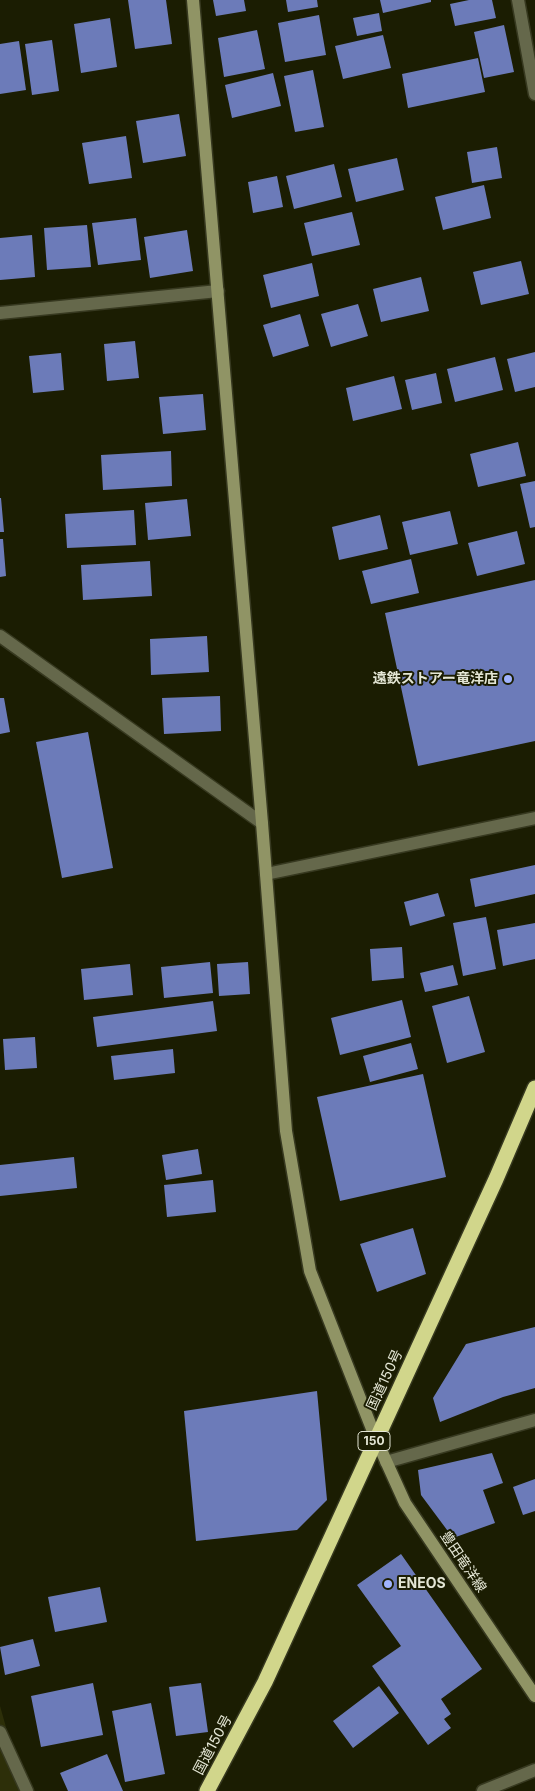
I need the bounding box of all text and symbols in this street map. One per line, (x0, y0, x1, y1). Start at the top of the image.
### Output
place label: 遠鉄ストアー竜洋店 (373, 671, 498, 687)
marker: 遠鉄ストアー竜洋店 (502, 673, 514, 685)
street label: 国道150号 (364, 1347, 406, 1413)
road number: 150 (358, 1432, 390, 1450)
street label: 豊田竜洋線 (436, 1528, 490, 1596)
place label: ENEOS (398, 1576, 446, 1592)
marker: ENEOS (382, 1578, 394, 1590)
street label: 国道150号 (190, 1712, 236, 1778)

